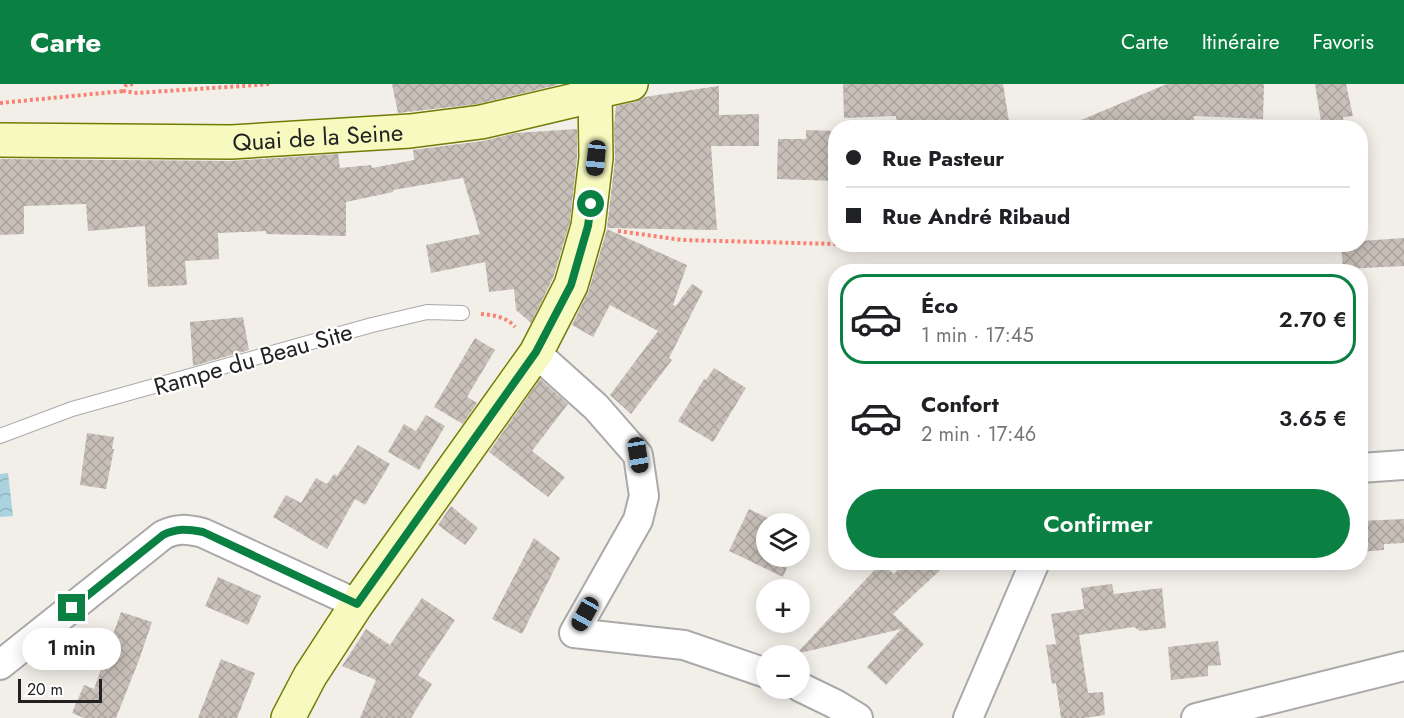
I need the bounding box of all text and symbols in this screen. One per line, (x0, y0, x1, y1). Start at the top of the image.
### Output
text: Carte (30, 22, 101, 63)
text: Carte (1121, 27, 1169, 57)
text: Itinéraire (1202, 27, 1280, 57)
text: Favoris (1313, 27, 1374, 57)
street label: Quai de la Seine (231, 114, 404, 159)
car (585, 139, 607, 177)
text: Rue Pasteur (882, 142, 1004, 174)
route start (577, 190, 604, 217)
text: Rue André Ribaud (882, 200, 1070, 232)
text: Éco (921, 289, 958, 321)
icon: car (849, 292, 903, 346)
text: 2.70 € (1279, 303, 1347, 335)
street label: Rampe du Beau Site (150, 314, 356, 404)
text: 1 min · 17:45 (921, 321, 1034, 350)
text: Confort (921, 388, 999, 420)
icon: car (849, 391, 903, 445)
text: 3.65 € (1279, 402, 1347, 434)
text: 2 min · 17:46 (921, 420, 1036, 449)
car (626, 436, 650, 474)
button: Confirmer (846, 489, 1350, 558)
map controls (756, 513, 810, 699)
button: layers (756, 513, 810, 567)
button: + (756, 579, 810, 633)
route end (58, 594, 85, 621)
car (568, 594, 602, 634)
callout: 1 min (22, 629, 122, 671)
text: 1 min (47, 634, 96, 663)
button: − (756, 645, 810, 699)
scale bar (18, 676, 102, 704)
text: 20 m (27, 678, 63, 701)

